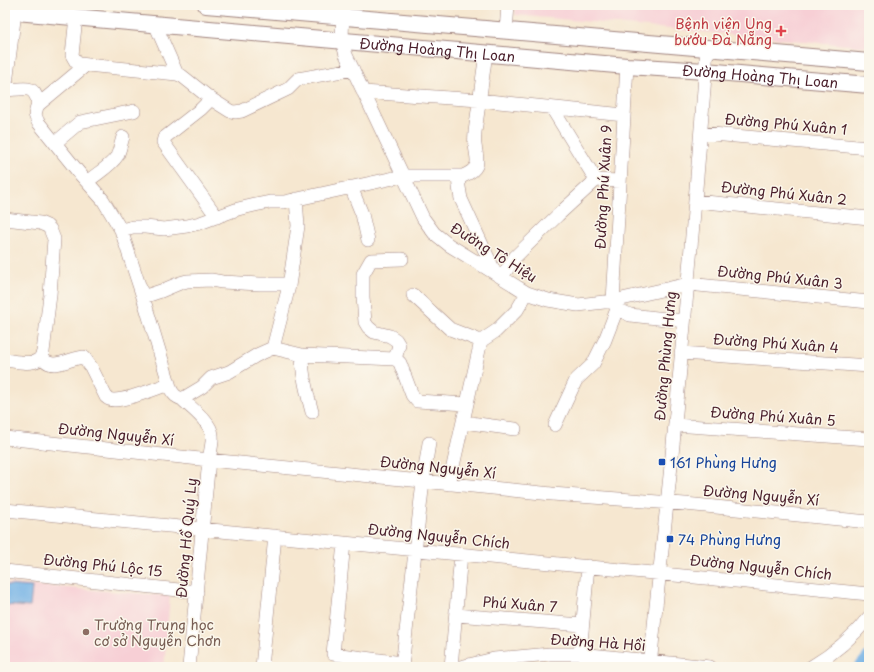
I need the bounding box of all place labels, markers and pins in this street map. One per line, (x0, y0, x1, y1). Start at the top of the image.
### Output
place label: Bệnh viện Ung bướu Đà Nẵng (674, 13, 772, 50)
marker: Bệnh viện Ung bướu Đà Nẵng (775, 25, 787, 37)
place label: 161 Phùng Hưng (670, 452, 777, 473)
marker: 161 Phùng Hưng (657, 457, 667, 467)
place label: 74 Phùng Hưng (678, 529, 781, 550)
marker: 74 Phùng Hưng (665, 534, 675, 544)
place label: Trường Trung học cơ sở Nguyễn Chơn (94, 614, 221, 651)
marker: Trường Trung học cơ sở Nguyễn Chơn (81, 627, 91, 637)

